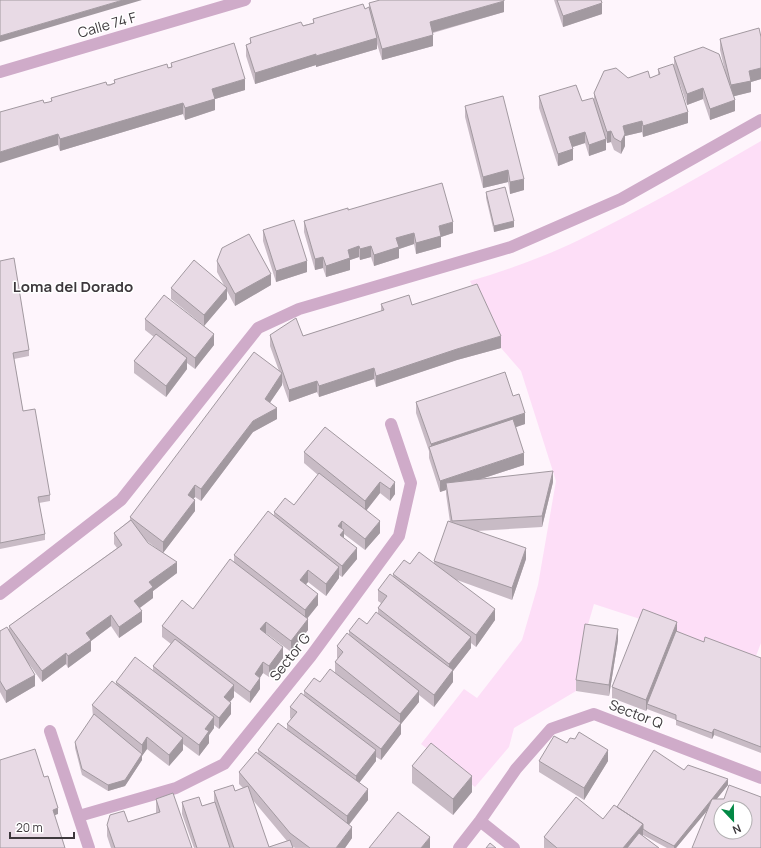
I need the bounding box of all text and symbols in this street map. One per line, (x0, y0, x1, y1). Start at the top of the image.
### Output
street label: Calle 74 F (75, 7, 138, 42)
district label: Loma del Dorado (13, 276, 133, 297)
street label: Sector G (265, 629, 314, 685)
street label: Sector Q (607, 695, 666, 732)
north arrow (713, 800, 753, 840)
scale bar (10, 814, 74, 840)
text: 20 m (16, 819, 43, 836)
text: N (730, 821, 743, 838)

